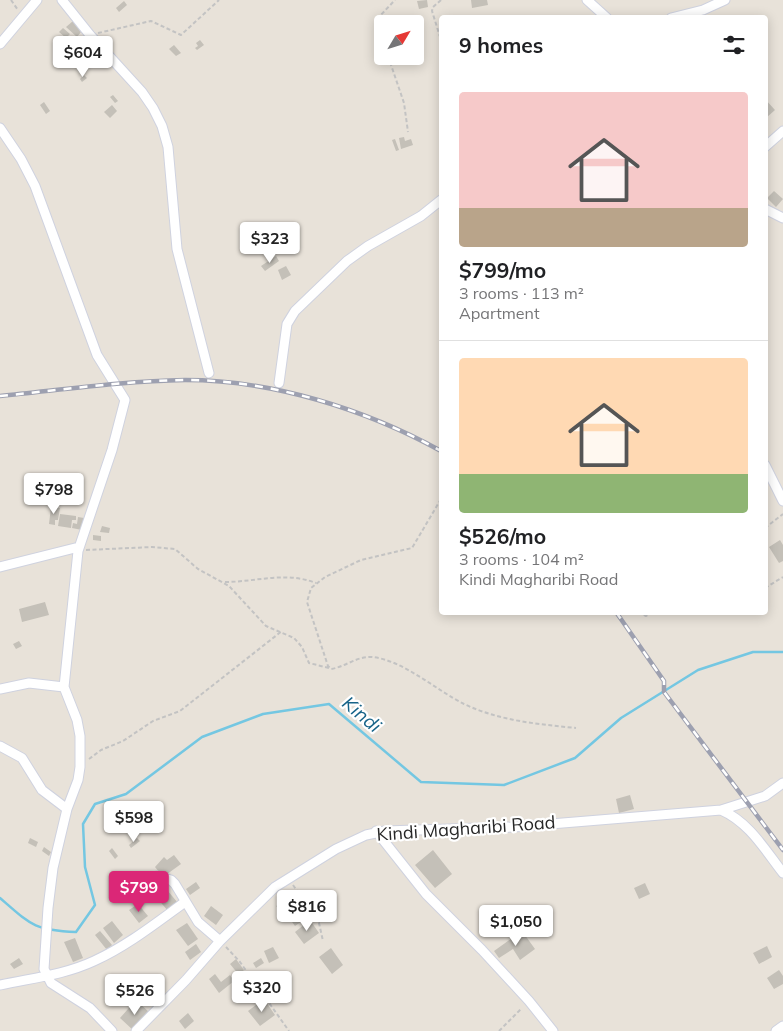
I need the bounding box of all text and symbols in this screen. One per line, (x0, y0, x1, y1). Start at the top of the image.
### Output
north arrow (374, 15, 424, 65)
map controls (374, 15, 424, 65)
icon: filters (720, 31, 748, 59)
text: 9 homes (459, 32, 543, 58)
pin: $604 (53, 36, 113, 78)
text: $604 (64, 42, 102, 62)
icon: home (559, 125, 649, 215)
pin: $323 (240, 222, 300, 264)
text: $323 (251, 228, 289, 248)
text: $799/mo (459, 257, 546, 283)
text: 3 rooms · 113 m² (459, 283, 584, 303)
text: Apartment (459, 303, 540, 323)
icon: home (559, 390, 649, 480)
pin: $798 (24, 472, 84, 515)
text: $798 (35, 479, 73, 499)
text: $526/mo (459, 523, 546, 549)
text: 3 rooms · 104 m² (459, 549, 584, 569)
text: Kindi Magharibi Road (459, 569, 618, 589)
water label: Kindi (338, 691, 387, 738)
pin: $598 (104, 800, 164, 843)
text: $598 (115, 807, 153, 827)
street label: Kindi Magharibi Road (376, 810, 556, 846)
pin: $799 (109, 870, 169, 913)
text: $799 (120, 877, 158, 897)
pin: $816 (277, 890, 337, 932)
text: $816 (288, 896, 326, 916)
pin: $1,050 (475, 904, 557, 947)
text: $1,050 (490, 911, 542, 931)
pin: $320 (232, 970, 292, 1013)
pin: $526 (105, 974, 165, 1016)
text: $320 (243, 977, 281, 997)
text: $526 (116, 980, 154, 1000)

